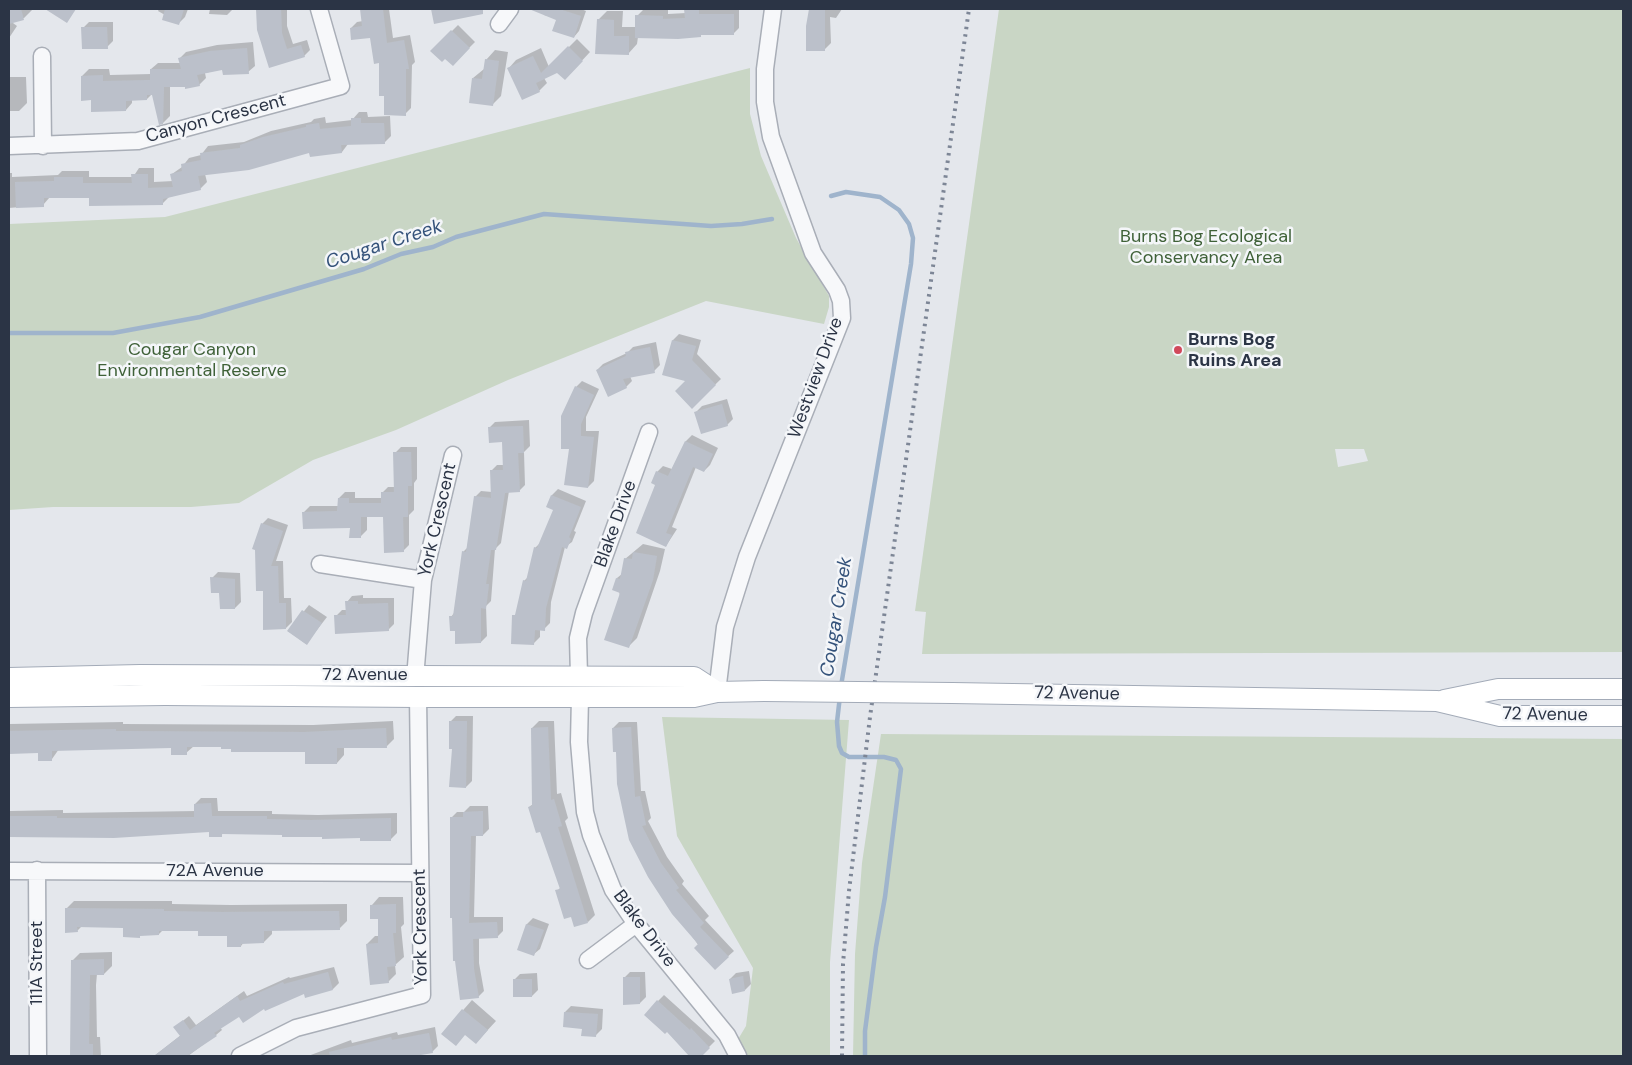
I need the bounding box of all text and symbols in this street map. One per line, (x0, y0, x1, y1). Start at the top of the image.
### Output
street label: Canyon Crescent (144, 90, 288, 148)
water label: Cougar Creek (323, 215, 445, 275)
park label: Burns Bog Ecological Conservancy Area (1120, 226, 1292, 268)
street label: Westview Drive (784, 315, 848, 441)
place label: Burns Bog Ruins Area (1188, 329, 1282, 372)
park label: Cougar Canyon Environmental Reserve (97, 339, 287, 382)
marker: Burns Bog Ruins Area (1172, 344, 1184, 356)
street label: York Crescent (414, 461, 462, 579)
street label: Blake Drive (590, 478, 642, 570)
water label: Cougar Creek (816, 555, 858, 679)
street label: 72 Avenue (322, 664, 408, 686)
street label: 72 Avenue (1034, 682, 1120, 706)
street label: 72 Avenue (1502, 703, 1588, 727)
street label: 72A Avenue (166, 860, 264, 882)
street label: York Crescent (409, 869, 433, 985)
street label: Blake Drive (608, 886, 680, 972)
street label: 111A Street (26, 921, 48, 1005)

